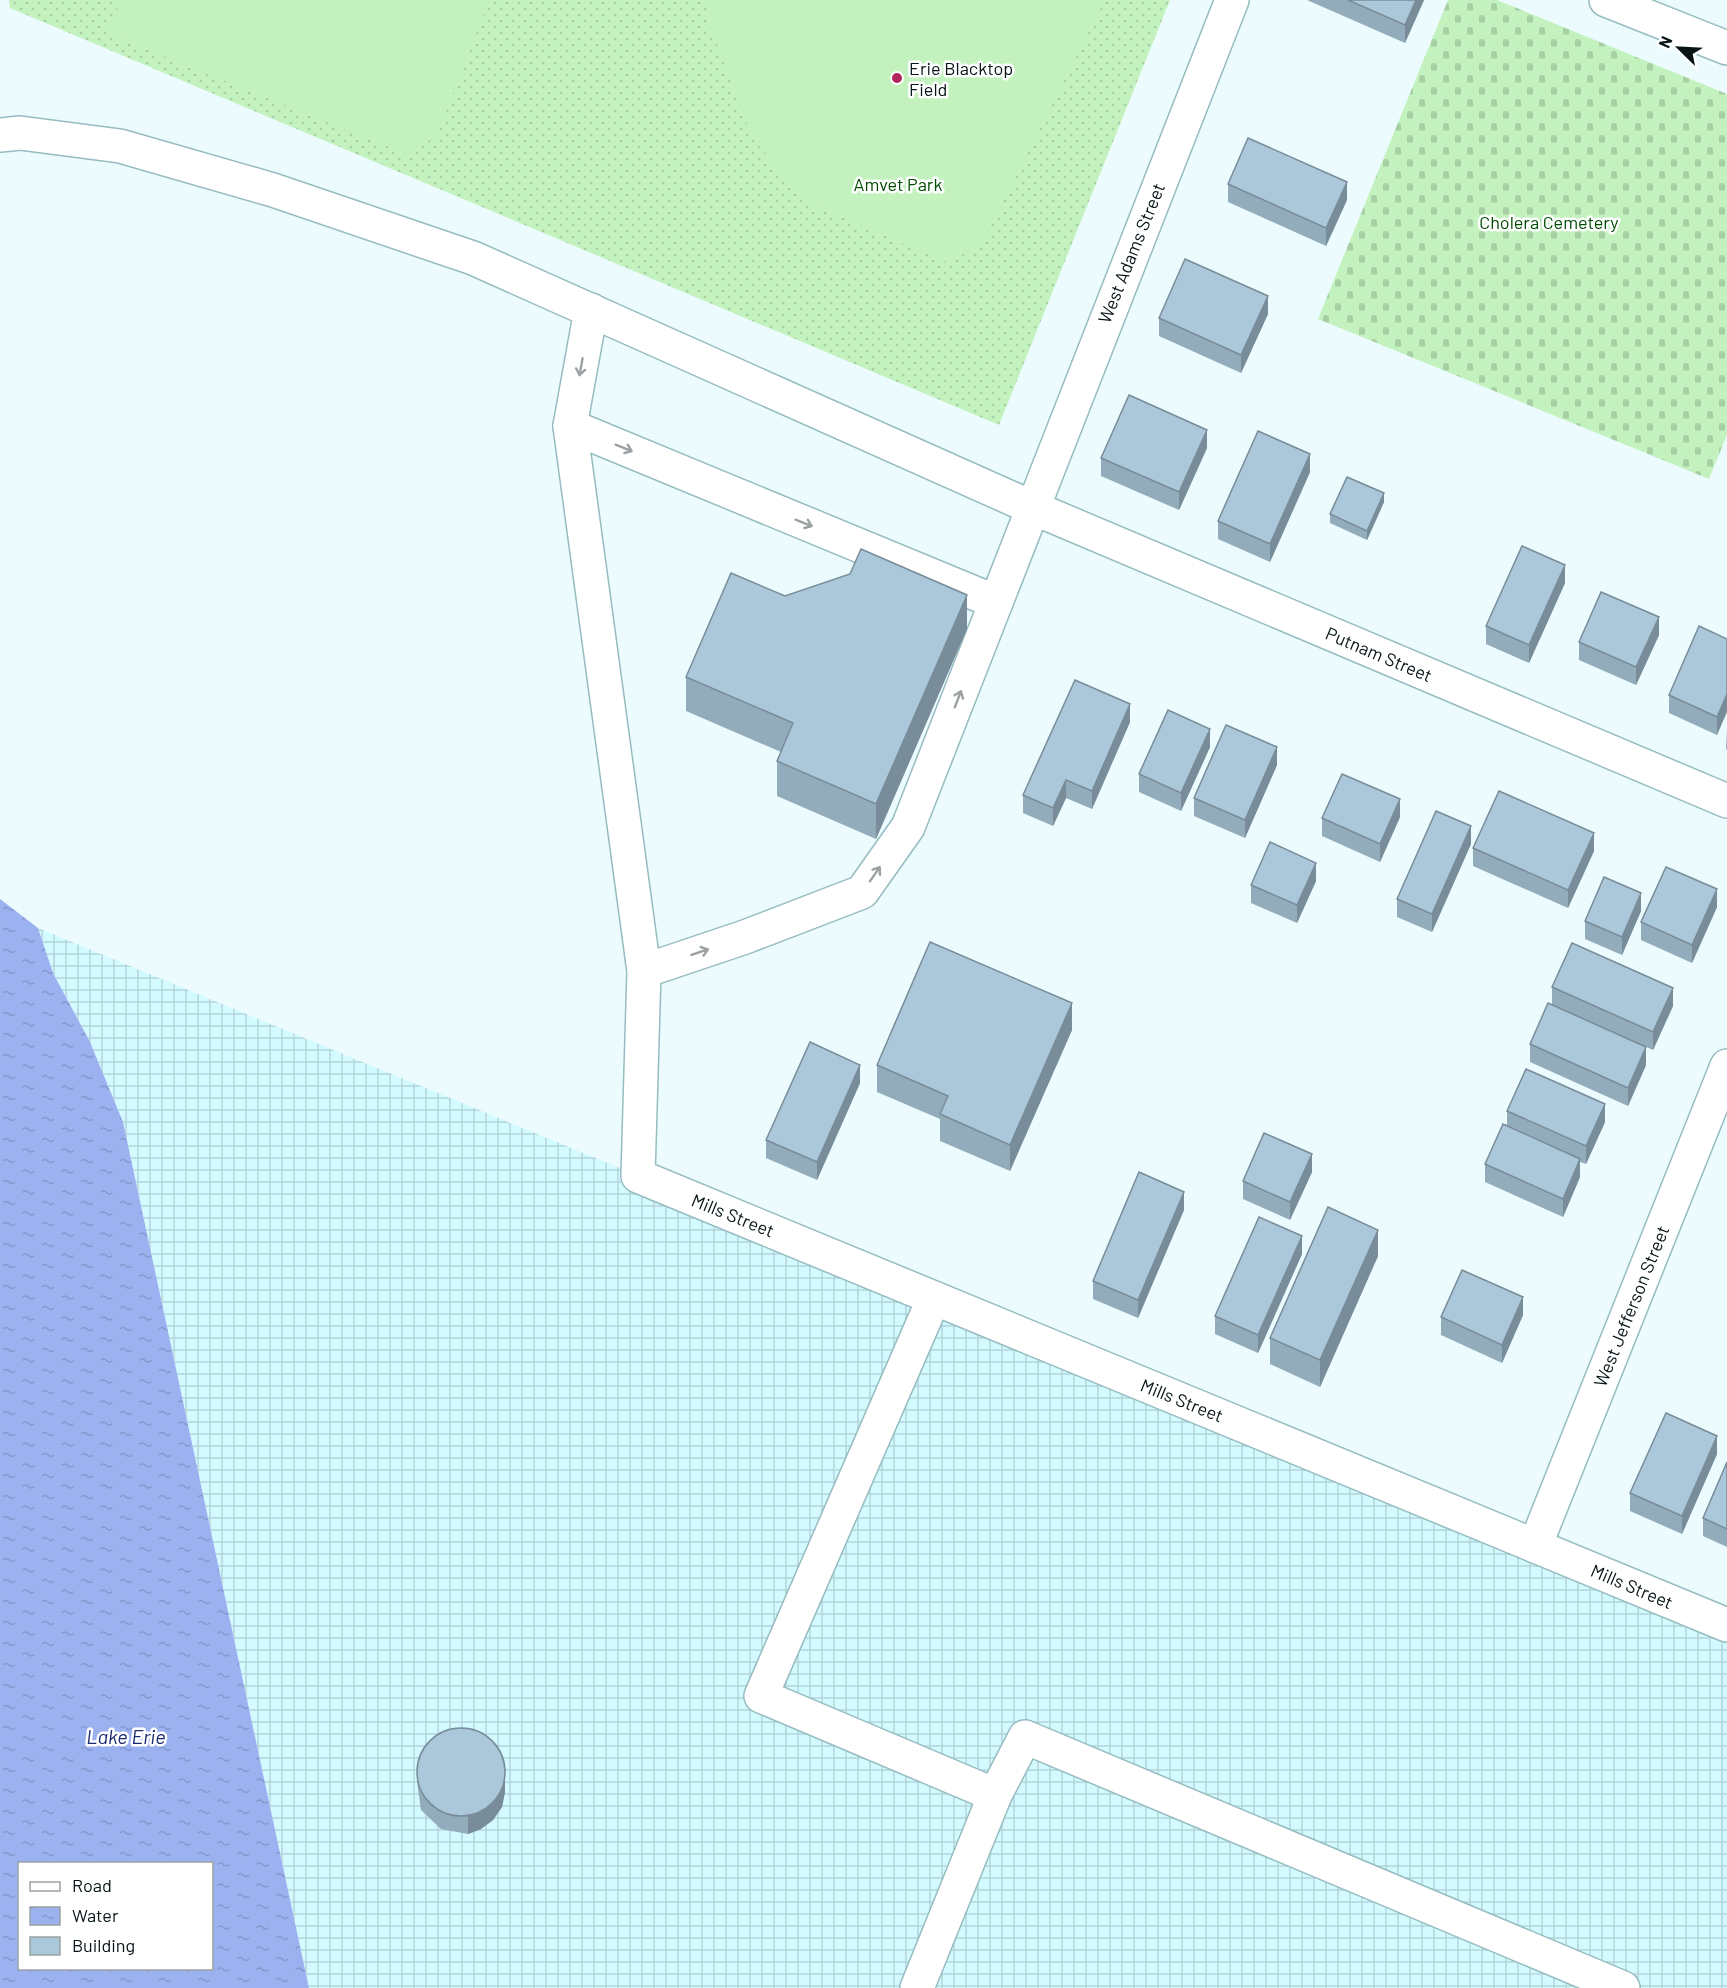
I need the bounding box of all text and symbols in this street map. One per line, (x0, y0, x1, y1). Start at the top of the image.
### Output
north arrow (1649, 18, 1709, 78)
text: N (1654, 33, 1676, 50)
place label: Erie Blacktop Field (909, 57, 1013, 100)
marker: Erie Blacktop Field (890, 71, 904, 85)
park label: Amvet Park (854, 173, 942, 195)
street label: West Adams Street (1093, 180, 1169, 326)
park label: Cholera Cemetery (1479, 211, 1619, 233)
one-way arrow (575, 357, 586, 376)
one-way arrow (614, 443, 633, 454)
one-way arrow (795, 518, 813, 529)
street label: Putnam Street (1323, 622, 1435, 686)
one-way arrow (953, 690, 964, 709)
one-way arrow (869, 867, 881, 883)
one-way arrow (690, 946, 709, 957)
street label: Mills Street (688, 1188, 778, 1242)
street label: West Jefferson Street (1589, 1222, 1673, 1390)
street label: Mills Street (1137, 1373, 1227, 1427)
street label: Mills Street (1588, 1559, 1676, 1613)
water label: Lake Erie (86, 1724, 166, 1748)
legend (18, 1862, 213, 1970)
text: Road (72, 1874, 112, 1896)
text: Water (72, 1904, 119, 1926)
text: Building (72, 1934, 135, 1956)

